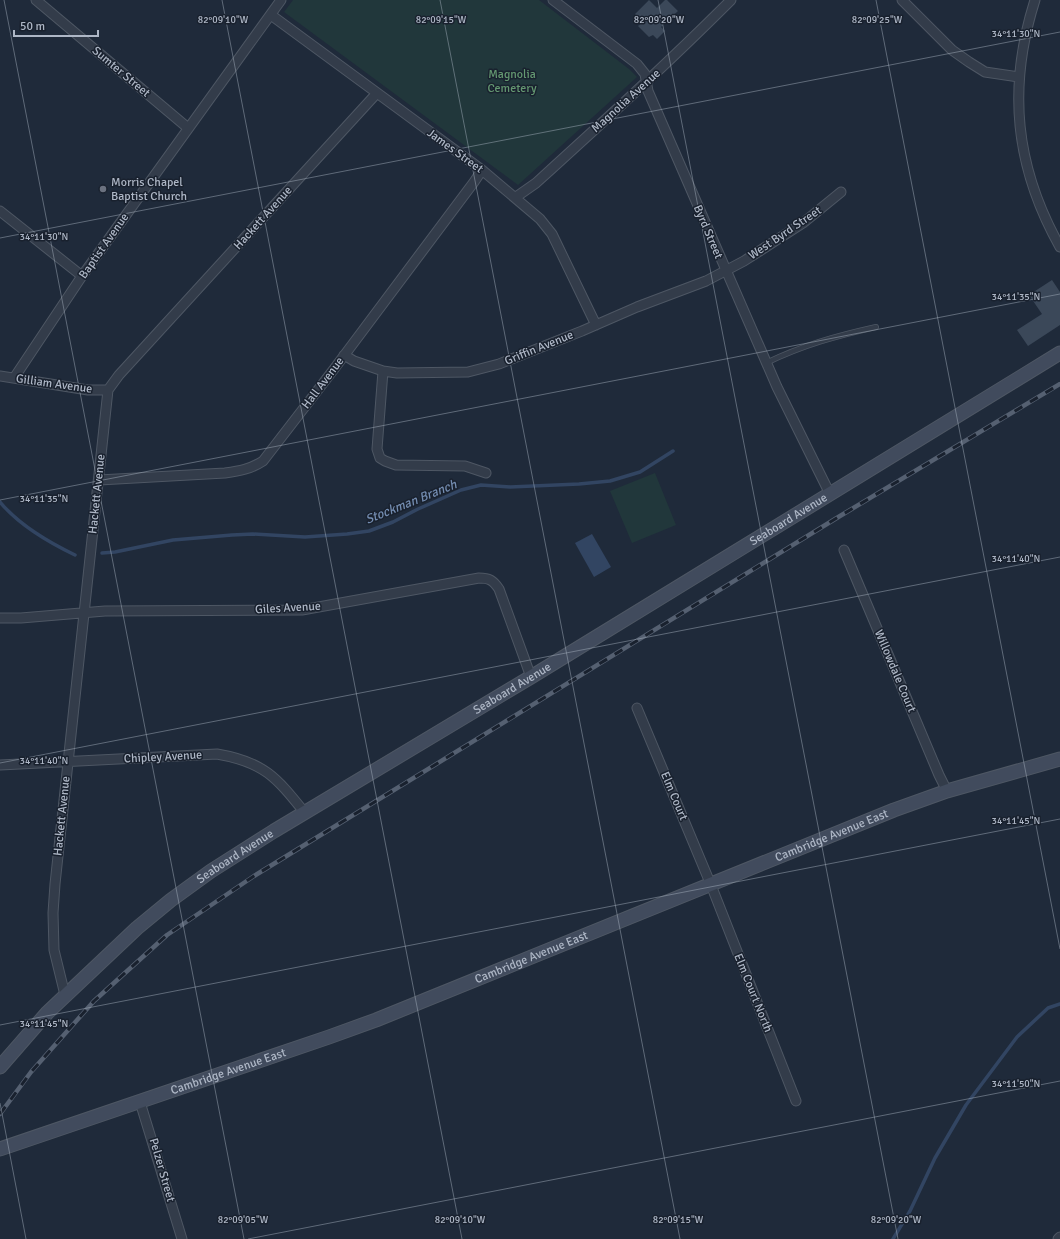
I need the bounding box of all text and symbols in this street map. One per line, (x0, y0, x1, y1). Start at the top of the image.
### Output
scale bar (14, 12, 98, 38)
text: 82°09'10"W (198, 14, 249, 26)
text: 82°09'15"W (416, 14, 467, 26)
text: 82°09'20"W (634, 14, 685, 26)
text: 82°09'25"W (852, 14, 903, 26)
text: 50 m (20, 19, 45, 34)
text: 34°11'30"N (992, 28, 1040, 40)
street label: Sumter Street (89, 43, 153, 101)
street label: Magnolia Avenue (588, 66, 664, 136)
park label: Magnolia Cemetery (487, 67, 537, 96)
street label: James Street (424, 126, 486, 176)
place label: Morris Chapel Baptist Church (111, 175, 187, 204)
street label: Hackett Avenue (231, 183, 295, 253)
marker: Morris Chapel Baptist Church (98, 184, 108, 194)
street label: Byrd Street (690, 203, 726, 261)
street label: West Byrd Street (746, 203, 824, 263)
street label: Baptist Avenue (76, 210, 132, 282)
text: 34°11'30"N (20, 231, 68, 243)
text: 34°11'35"N (992, 291, 1040, 303)
street label: Griffin Avenue (502, 327, 576, 369)
street label: Hall Avenue (299, 354, 347, 412)
street label: Gilliam Avenue (15, 371, 93, 397)
street label: Hackett Avenue (85, 453, 109, 535)
water label: Stockman Branch (363, 476, 460, 528)
street label: Seaboard Avenue (747, 490, 830, 549)
text: 34°11'35"N (20, 493, 68, 505)
text: 34°11'40"N (992, 553, 1040, 565)
street label: Giles Avenue (255, 599, 321, 617)
street label: Willowdale Court (871, 627, 919, 715)
street label: Seaboard Avenue (470, 659, 554, 717)
street label: Chipley Avenue (123, 747, 203, 767)
text: 34°11'40"N (20, 755, 68, 767)
street label: Elm Court (657, 769, 691, 823)
street label: Hackett Avenue (50, 775, 74, 857)
street label: Cambridge Avenue East (773, 806, 890, 865)
text: 34°11'45"N (992, 815, 1040, 827)
street label: Seaboard Avenue (194, 826, 276, 886)
street label: Cambridge Avenue East (472, 927, 590, 987)
street label: Elm Court North (730, 951, 776, 1035)
text: 34°11'45"N (20, 1018, 68, 1030)
street label: Cambridge Avenue East (168, 1045, 288, 1098)
text: 34°11'50"N (992, 1078, 1040, 1090)
street label: Pelzer Street (146, 1136, 178, 1204)
text: 82°09'05"W (218, 1214, 269, 1226)
text: 82°09'10"W (435, 1214, 486, 1226)
text: 82°09'15"W (653, 1214, 704, 1226)
text: 82°09'20"W (871, 1214, 922, 1226)

